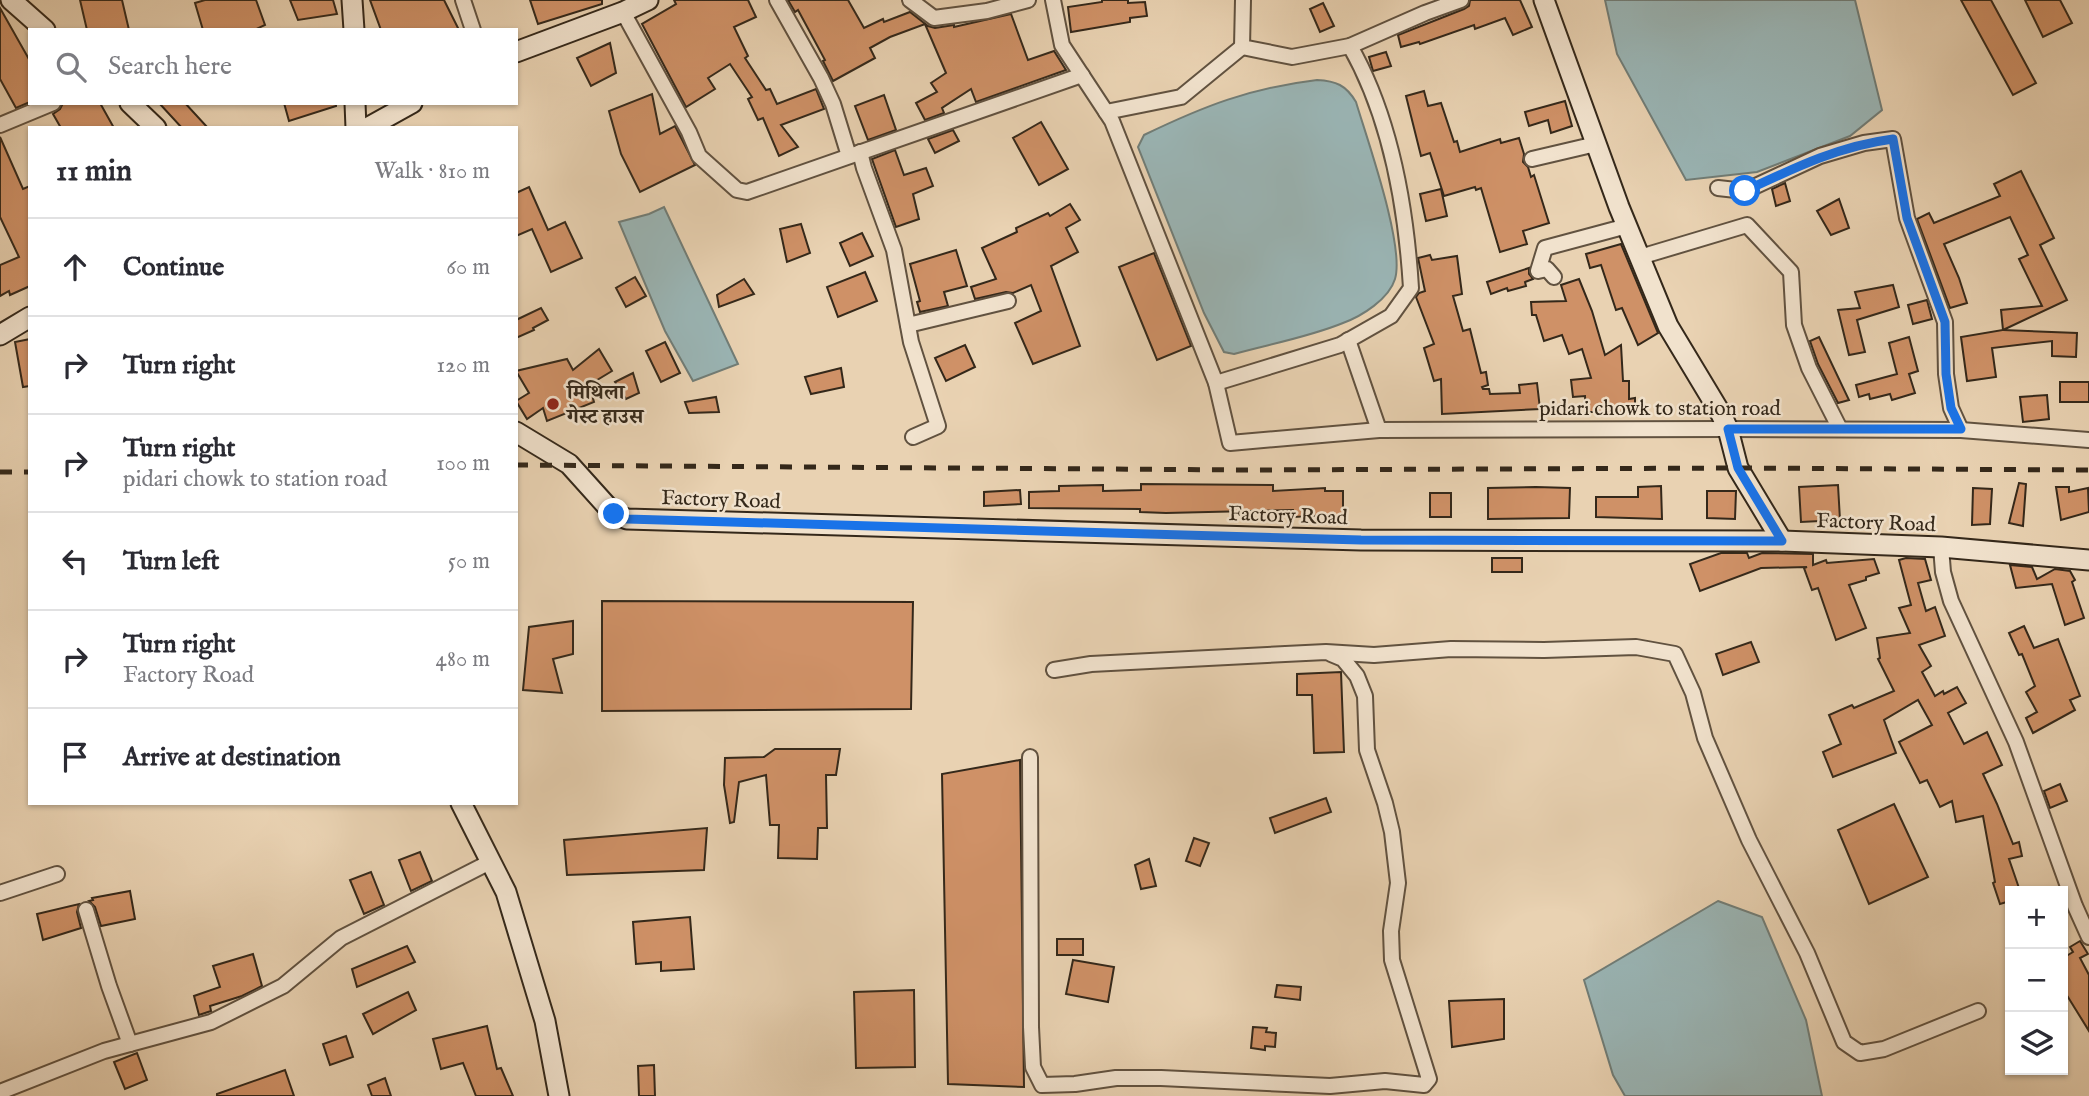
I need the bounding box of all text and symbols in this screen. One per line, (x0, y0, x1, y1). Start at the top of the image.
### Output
search box (28, 28, 518, 105)
icon: search (52, 48, 90, 86)
text: Search here (108, 50, 232, 83)
text: 11 min (56, 153, 132, 191)
text: Walk · 810 m (374, 157, 490, 186)
route start (1729, 175, 1760, 206)
icon: ahead (56, 248, 94, 286)
text: Continue (123, 251, 224, 284)
text: 60 m (446, 253, 490, 282)
icon: right (56, 346, 94, 384)
text: Turn right (123, 349, 236, 382)
text: 120 m (437, 351, 490, 380)
place label: मिथिला गेस्ट हाउस (565, 380, 645, 431)
marker: मिथिला गेस्ट हाउस (545, 396, 561, 412)
street label: pidari chowk to station road (1539, 396, 1781, 423)
text: Turn right (123, 432, 236, 465)
icon: right (56, 444, 94, 482)
text: 100 m (436, 449, 490, 478)
text: pidari chowk to station road (123, 465, 387, 494)
street label: Factory Road (661, 485, 782, 516)
route end (598, 498, 629, 529)
street label: Factory Road (1228, 501, 1349, 532)
street label: Factory Road (1816, 508, 1937, 539)
icon: left (56, 542, 94, 580)
text: Turn left (123, 545, 220, 578)
text: 50 m (448, 547, 490, 576)
text: Turn right (123, 628, 236, 661)
icon: right (56, 640, 94, 678)
text: 480 m (436, 645, 490, 674)
text: Factory Road (123, 661, 254, 690)
icon: arrive (56, 738, 94, 776)
text: Arrive at destination (123, 741, 341, 774)
map controls (2005, 886, 2068, 1075)
button: + (2005, 886, 2068, 949)
button: − (2005, 949, 2068, 1012)
button: layers (2005, 1012, 2068, 1075)

